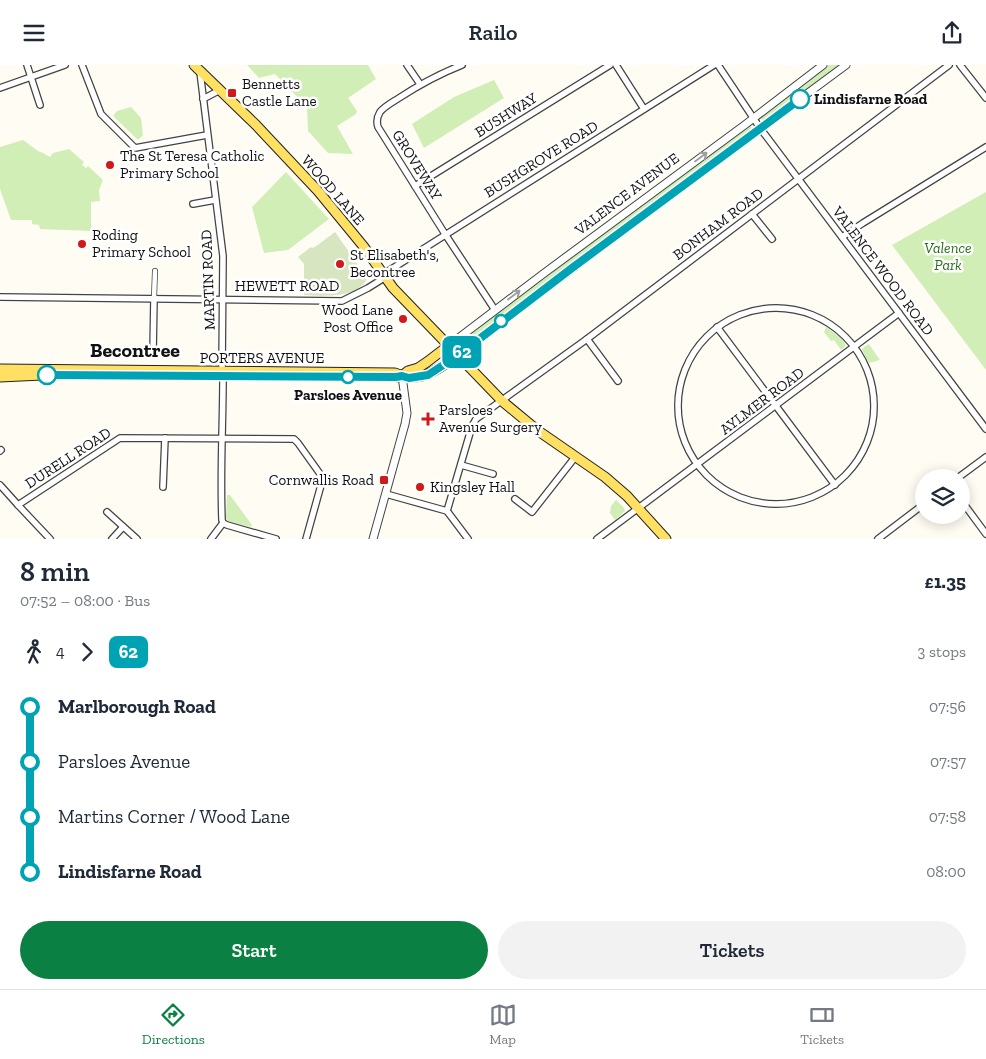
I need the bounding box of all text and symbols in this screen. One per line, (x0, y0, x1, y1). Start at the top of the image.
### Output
icon: menu (20, 19, 48, 47)
text: Railo (469, 19, 517, 46)
icon: share (938, 19, 966, 47)
place label: Bennetts Castle Lane (242, 75, 317, 110)
marker: Bennetts Castle Lane (226, 87, 238, 99)
street label: BUSHWAY (472, 88, 541, 141)
marker: Lindisfarne Road (790, 89, 810, 109)
place label: Lindisfarne Road (814, 90, 928, 108)
street label: BUSHGROVE ROAD (481, 117, 601, 201)
street label: GROVEWAY (388, 127, 446, 204)
place label: The St Teresa Catholic Primary School (120, 147, 265, 182)
street label: VALENCE AVENUE (571, 149, 683, 240)
street label: WOOD LANE (298, 151, 368, 229)
one-way arrow (694, 151, 707, 162)
marker: The St Teresa Catholic Primary School (104, 159, 116, 171)
street label: BONHAM ROAD (669, 184, 767, 264)
street label: VALENCE WOOD ROAD (828, 202, 937, 339)
place label: Roding Primary School (92, 226, 191, 261)
street label: MARTIN ROAD (197, 229, 219, 331)
marker: Roding Primary School (76, 238, 88, 250)
park label: Valence Park (924, 239, 972, 274)
place label: St Elisabeth's, Becontree (350, 246, 439, 281)
marker: St Elisabeth's, Becontree (334, 258, 346, 270)
street label: HEWETT ROAD (235, 277, 339, 295)
one-way arrow (508, 290, 521, 301)
place label: Wood Lane Post Office (322, 301, 393, 336)
marker: Wood Lane Post Office (397, 313, 409, 325)
unlabelled marker (494, 314, 508, 328)
line badge: 62 (440, 336, 484, 368)
district label: Becontree (90, 338, 180, 362)
text: 62 (452, 341, 472, 363)
street label: PORTERS AVENUE (200, 349, 325, 367)
street label: AYLMER ROAD (716, 364, 808, 438)
unlabelled marker (37, 365, 57, 385)
marker: Parsloes Avenue (341, 370, 355, 384)
place label: Parsloes Avenue (294, 386, 402, 404)
place label: Parsloes Avenue Surgery (439, 401, 542, 436)
marker: Parsloes Avenue Surgery (421, 412, 435, 426)
street label: DURELL ROAD (22, 424, 114, 492)
map controls (915, 469, 970, 524)
button: layers (915, 469, 970, 524)
place label: Cornwallis Road (269, 471, 375, 489)
marker: Cornwallis Road (378, 474, 390, 486)
place label: Kingsley Hall (430, 478, 515, 496)
marker: Kingsley Hall (414, 481, 426, 493)
text: 8 min (20, 555, 90, 588)
text: £1.35 (925, 570, 966, 593)
text: 07:52 – 08:00 · Bus (20, 591, 150, 610)
icon: walk (20, 638, 48, 666)
icon: forward (73, 638, 101, 666)
text: 62 (119, 641, 138, 663)
text: 4 (56, 642, 65, 661)
text: 3 stops (918, 642, 966, 661)
text: Marlborough Road (58, 695, 216, 718)
text: 07:56 (929, 697, 966, 716)
text: Parsloes Avenue (58, 750, 190, 773)
text: 07:57 (930, 752, 966, 771)
text: Martins Corner / Wood Lane (58, 805, 290, 828)
text: 07:58 (929, 807, 966, 826)
text: Lindisfarne Road (58, 860, 202, 883)
text: 08:00 (926, 862, 966, 881)
button: Start (20, 921, 488, 979)
button: Tickets (498, 921, 966, 979)
tab: Directions (142, 1001, 205, 1048)
tab: Map (489, 1001, 517, 1048)
tab: Tickets (800, 1001, 844, 1048)

